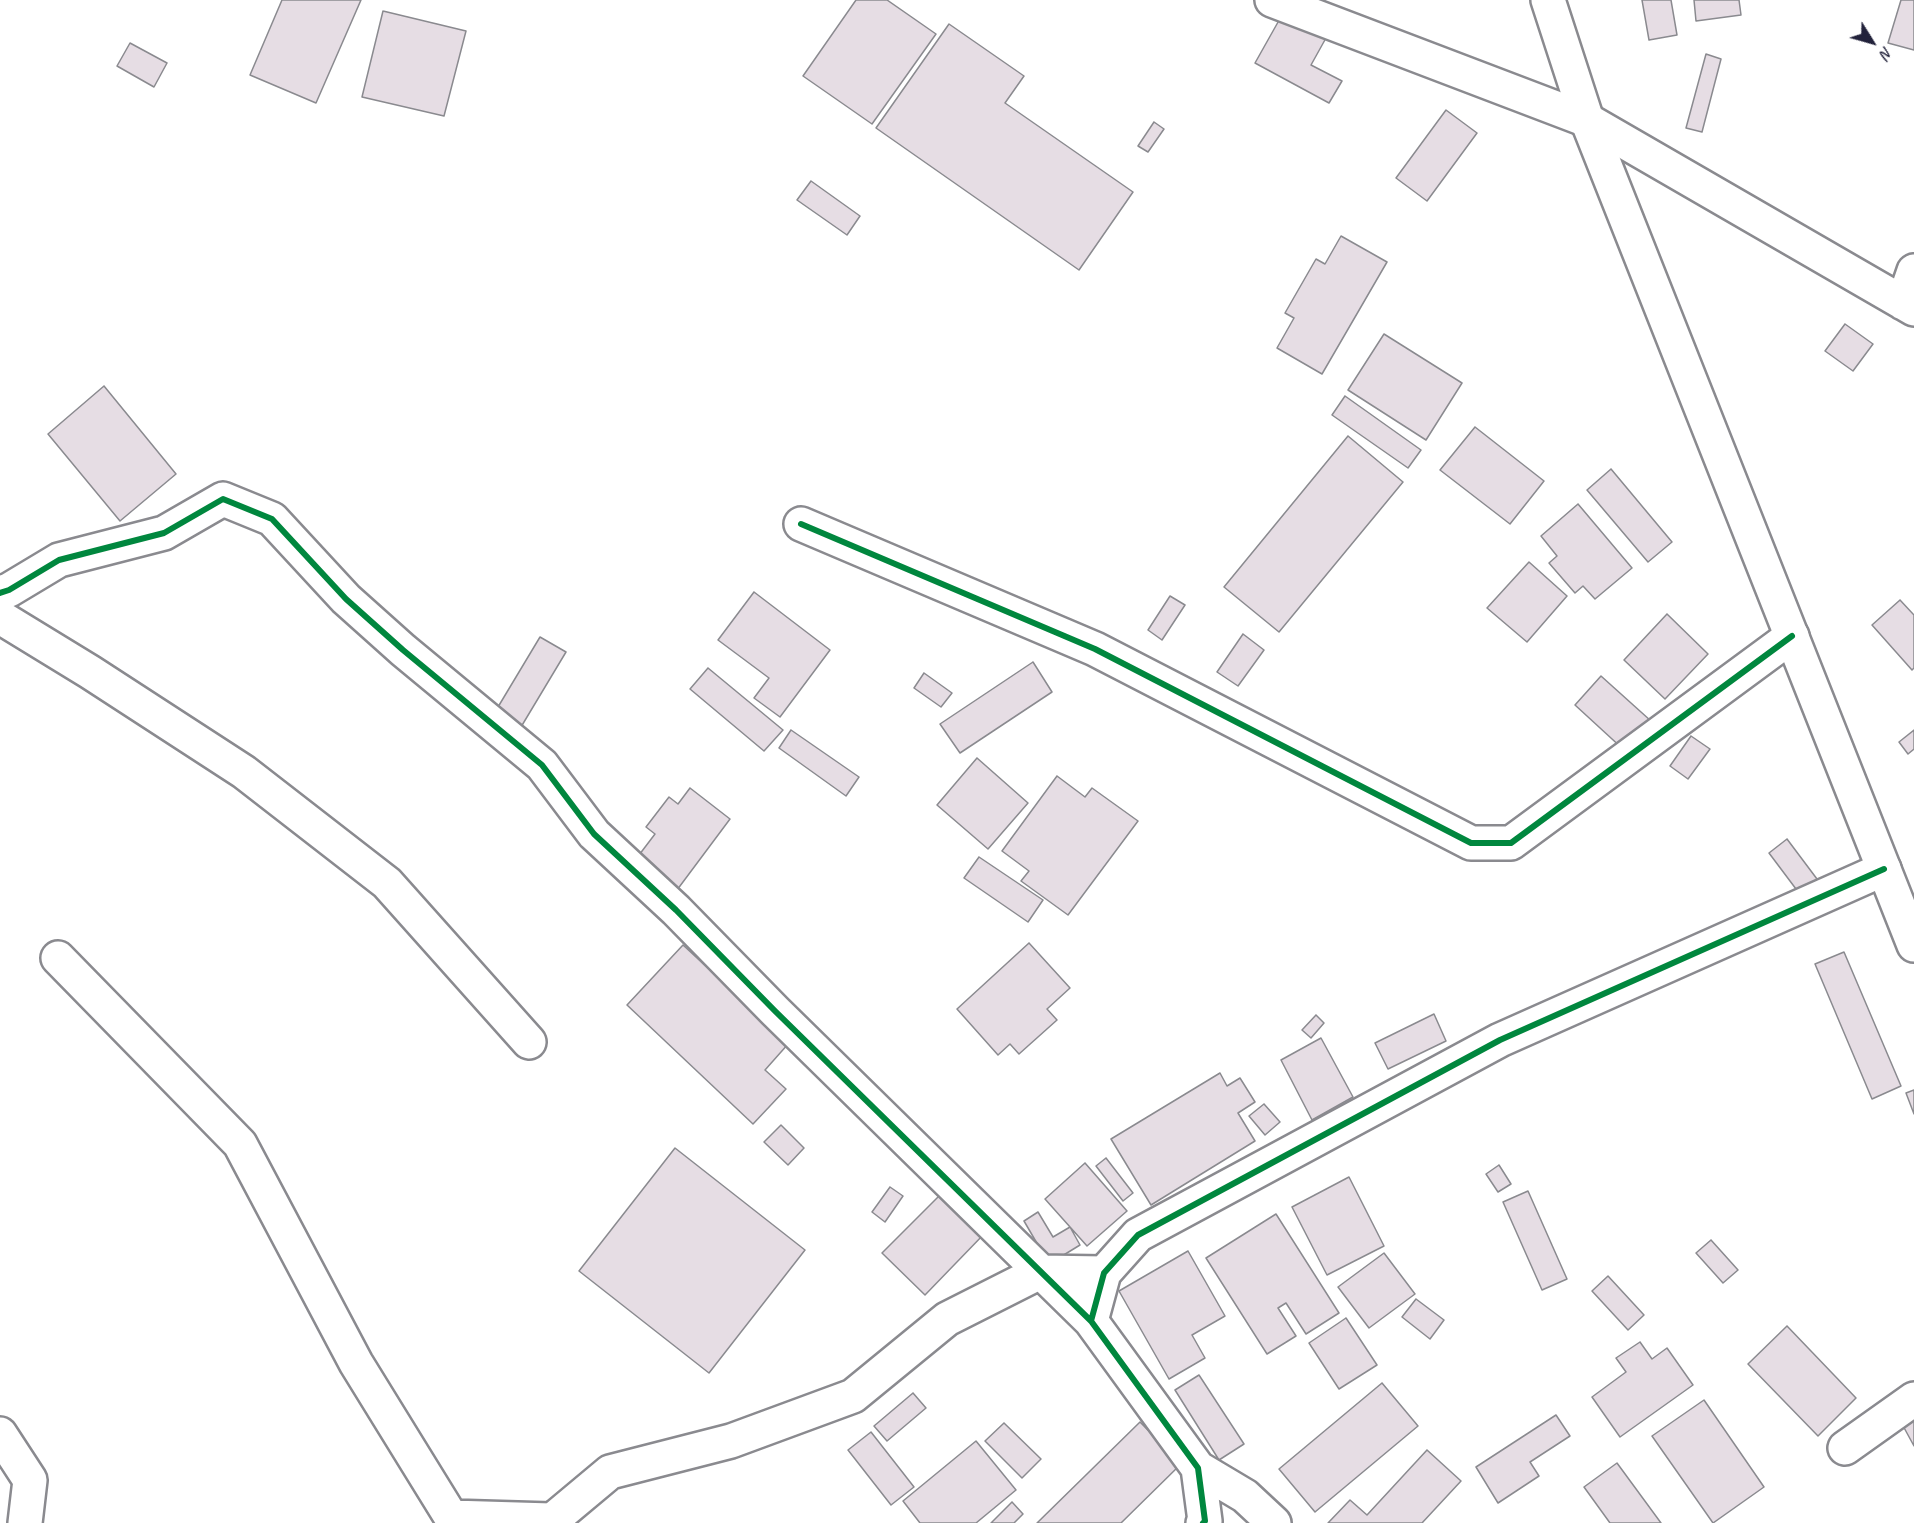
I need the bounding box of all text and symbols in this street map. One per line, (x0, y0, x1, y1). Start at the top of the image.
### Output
north arrow (1842, 12, 1902, 72)
text: N (1875, 43, 1897, 63)

